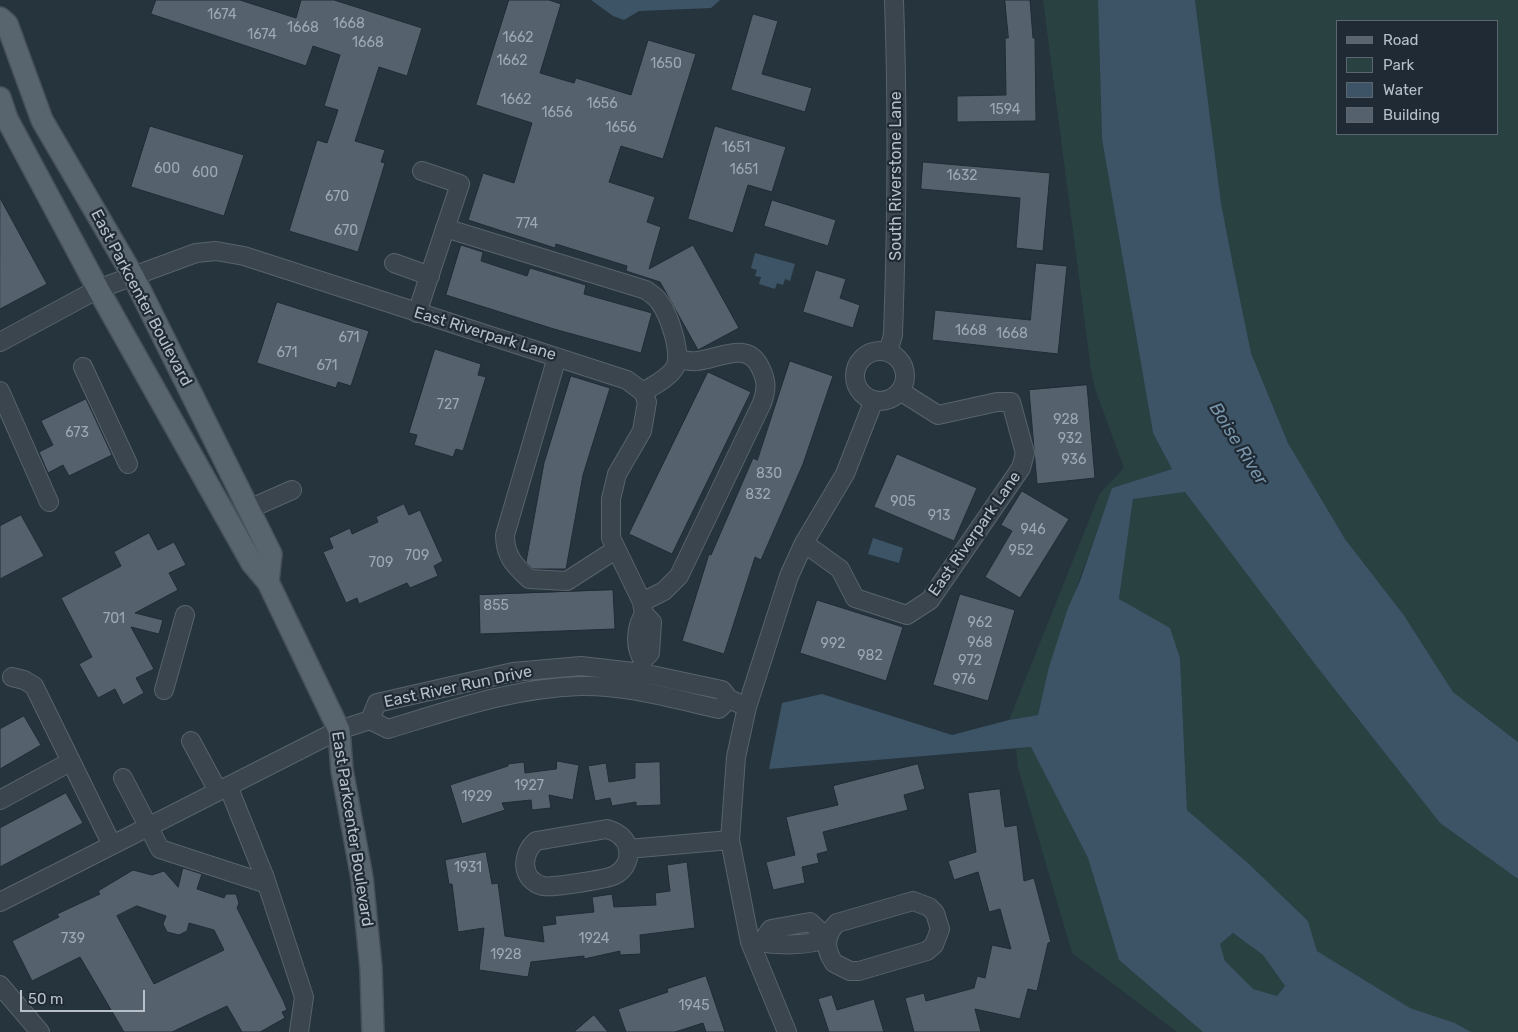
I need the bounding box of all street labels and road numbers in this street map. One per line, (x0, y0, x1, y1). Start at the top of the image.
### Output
street label: South Riverstone Lane (886, 91, 906, 261)
street label: East Parkcenter Boulevard (86, 206, 196, 390)
street label: East Riverpark Lane (411, 303, 559, 365)
street label: East Riverpark Lane (925, 468, 1025, 600)
street label: East River Run Drive (382, 662, 534, 712)
street label: East Parkcenter Boulevard (327, 730, 377, 928)

